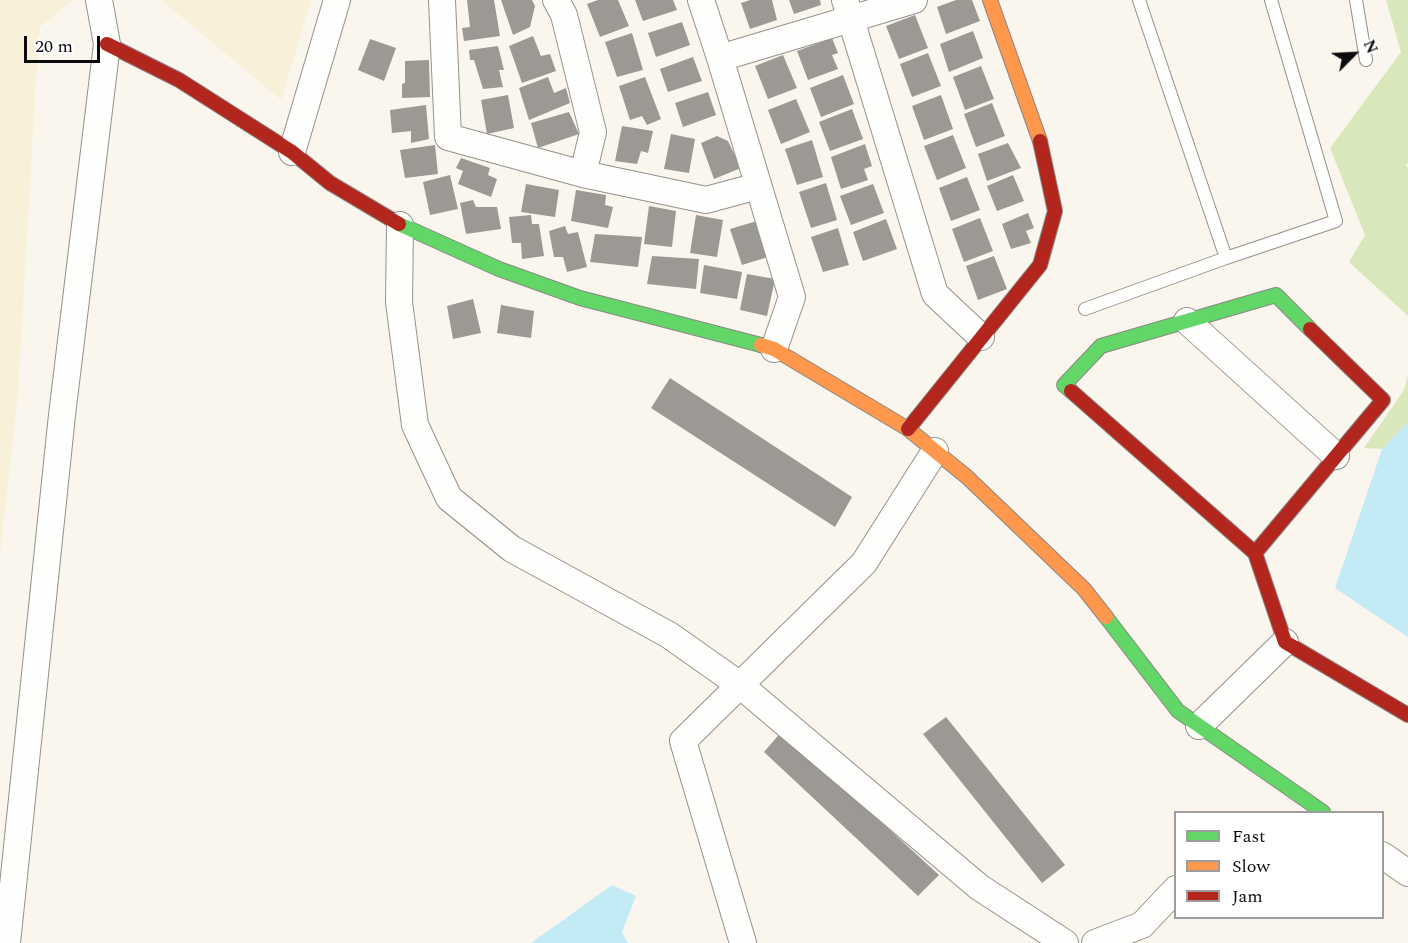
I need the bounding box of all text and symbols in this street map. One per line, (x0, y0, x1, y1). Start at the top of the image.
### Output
scale bar (27, 24, 104, 62)
north arrow (1324, 24, 1384, 84)
text: 20 m (35, 33, 73, 60)
text: N (1357, 36, 1384, 58)
legend (1174, 811, 1384, 919)
text: Fast (1232, 823, 1265, 850)
text: Slow (1232, 853, 1270, 880)
text: Jam (1232, 883, 1263, 910)

